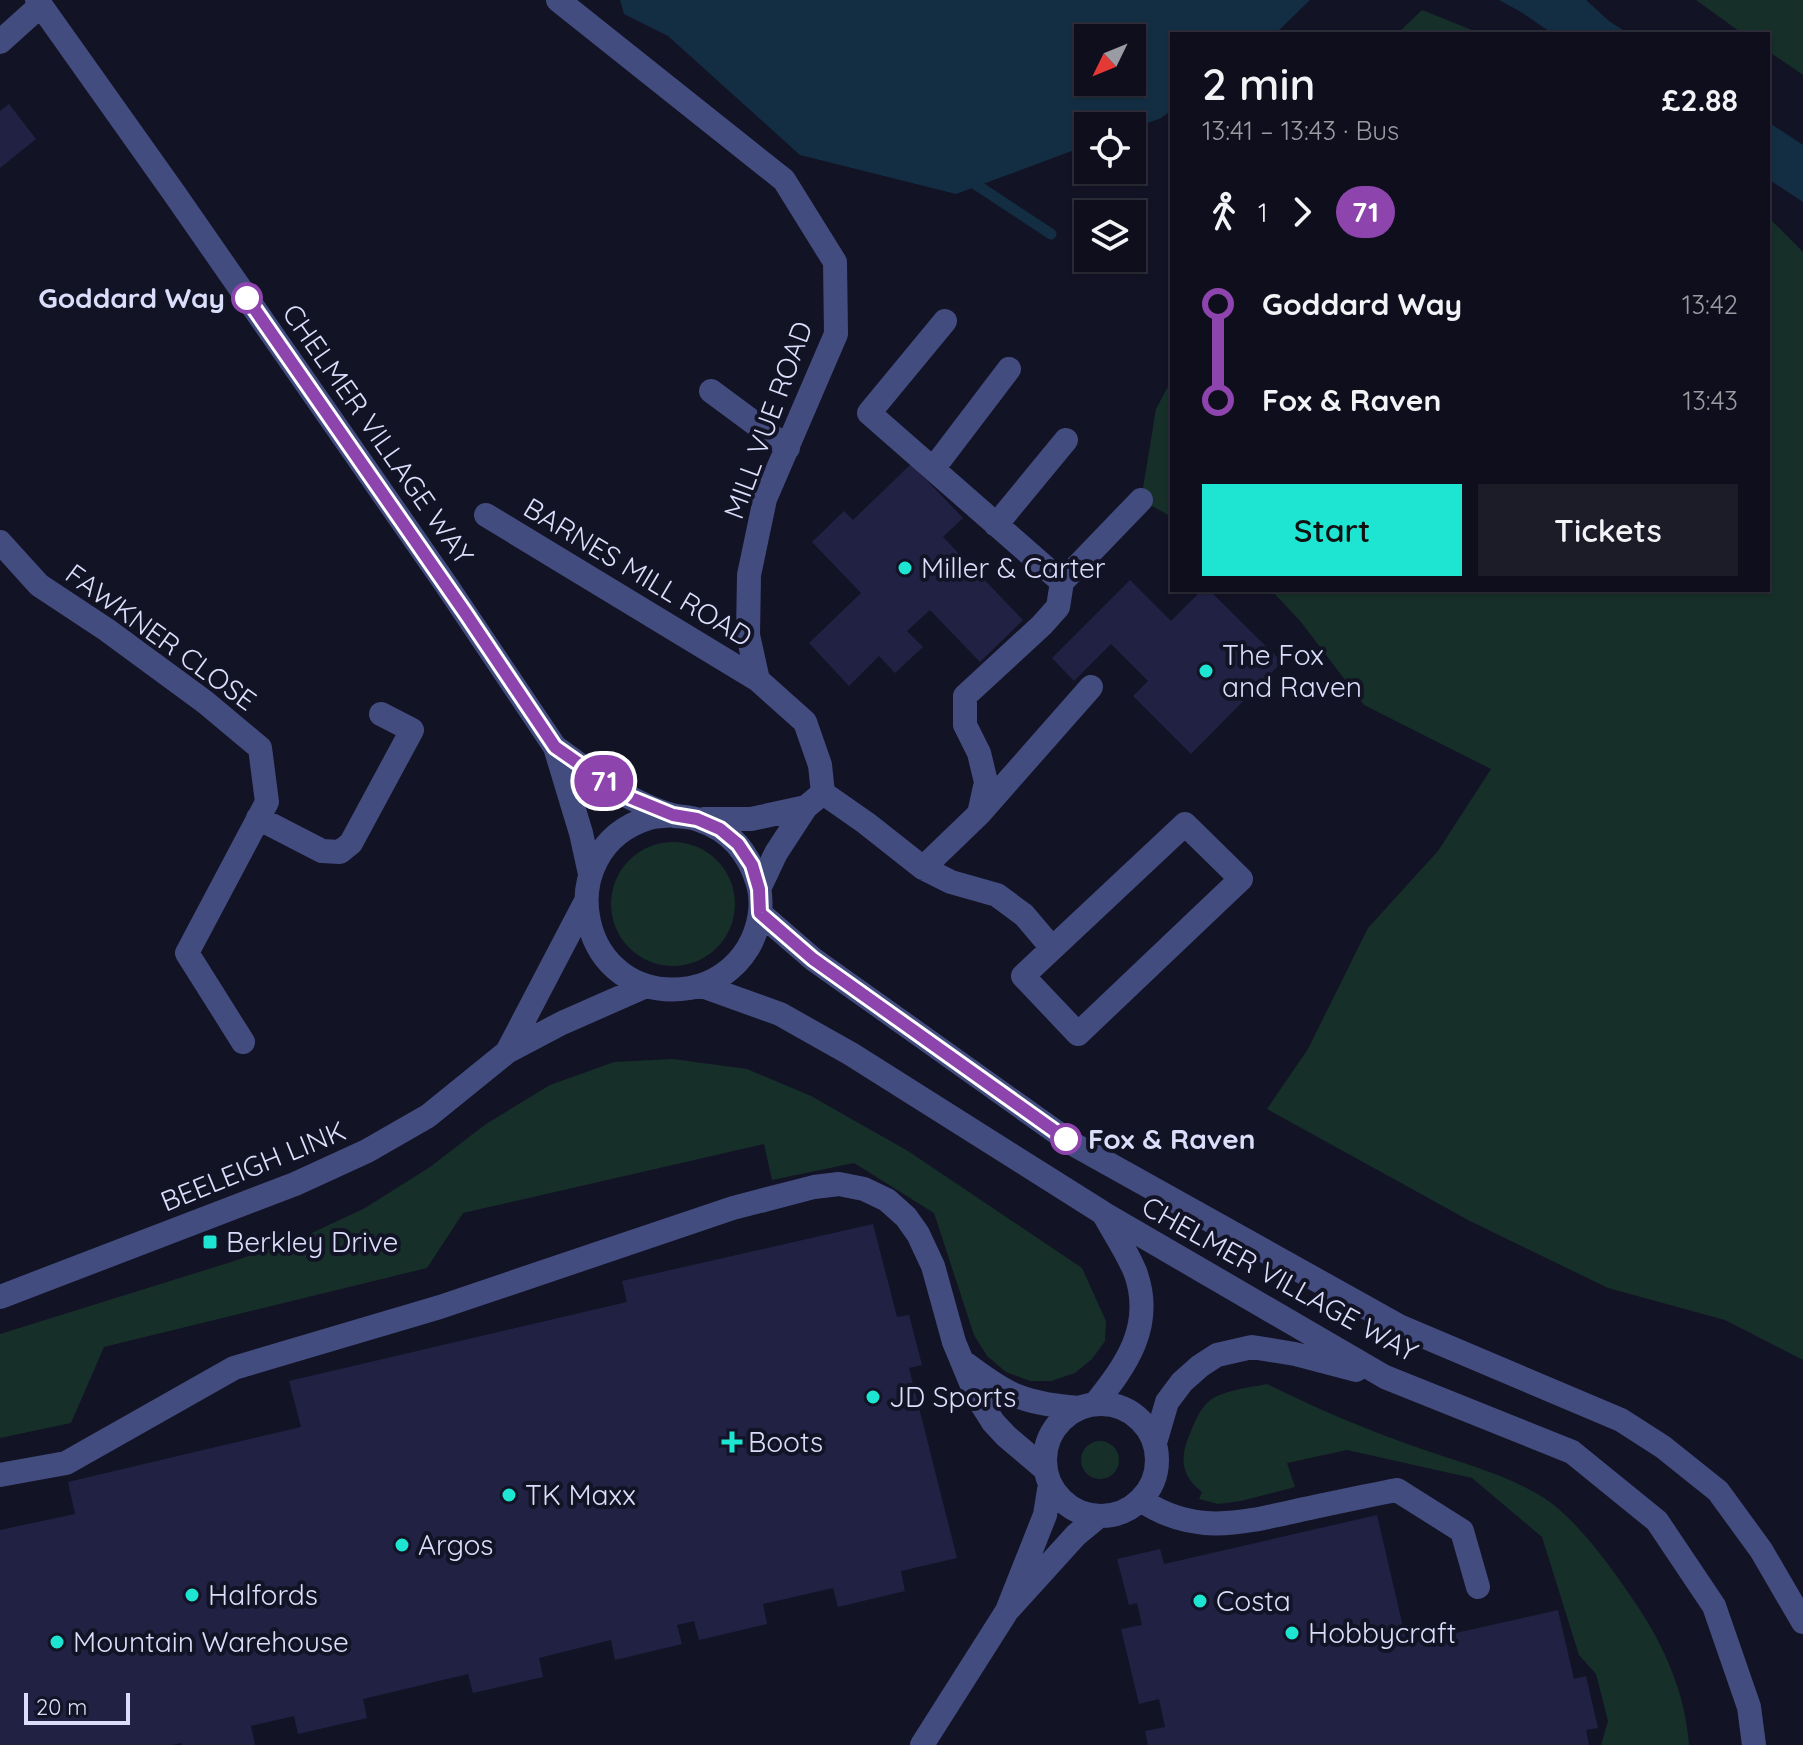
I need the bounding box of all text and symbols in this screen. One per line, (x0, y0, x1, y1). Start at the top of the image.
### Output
north arrow (1074, 24, 1146, 96)
map controls (1074, 24, 1146, 272)
text: 2 min (1202, 56, 1316, 111)
text: £2.88 (1662, 81, 1738, 119)
button: locate (1074, 112, 1146, 184)
text: 13:41 – 13:43 · Bus (1202, 114, 1399, 147)
icon: walk (1202, 190, 1246, 234)
icon: forward (1280, 190, 1324, 234)
text: 71 (1352, 194, 1379, 229)
text: 1 (1258, 196, 1268, 229)
button: layers (1074, 200, 1146, 272)
place label: Goddard Way (38, 280, 225, 315)
marker: Goddard Way (232, 283, 262, 313)
text: Goddard Way (1262, 285, 1462, 323)
text: 13:42 (1682, 288, 1738, 321)
street label: CHELMER VILLAGE WAY (275, 297, 482, 571)
street label: MILL VUE ROAD (716, 316, 820, 523)
text: Fox & Raven (1262, 381, 1441, 419)
text: 13:43 (1683, 384, 1738, 417)
button: Start (1202, 484, 1462, 576)
button: Tickets (1478, 484, 1738, 576)
street label: BARNES MILL ROAD (518, 490, 759, 654)
place label: Miller & Carter (921, 550, 1106, 585)
street label: FAWKNER CLOSE (59, 556, 263, 717)
marker: Miller & Carter (896, 559, 914, 577)
place label: The Fox and Raven (1222, 637, 1362, 704)
marker: The Fox and Raven (1197, 662, 1215, 680)
line badge: 71 (568, 755, 640, 807)
text: 71 (590, 763, 618, 798)
street label: BEELEIGH LINK (155, 1113, 350, 1219)
place label: Fox & Raven (1088, 1121, 1255, 1156)
marker: Fox & Raven (1051, 1124, 1081, 1154)
street label: CHELMER VILLAGE WAY (1136, 1188, 1425, 1369)
place label: Berkley Drive (226, 1224, 398, 1259)
marker: Berkley Drive (201, 1233, 219, 1251)
place label: JD Sports (889, 1379, 1016, 1414)
marker: JD Sports (864, 1388, 882, 1406)
place label: Boots (748, 1424, 823, 1459)
marker: Boots (723, 1433, 741, 1451)
place label: TK Maxx (525, 1477, 636, 1512)
marker: TK Maxx (500, 1486, 518, 1504)
place label: Argos (418, 1527, 493, 1562)
marker: Argos (393, 1536, 411, 1554)
place label: Halfords (208, 1577, 318, 1612)
place label: Costa (1216, 1583, 1291, 1618)
marker: Halfords (183, 1586, 201, 1604)
marker: Costa (1191, 1592, 1209, 1610)
place label: Hobbycraft (1308, 1615, 1456, 1650)
place label: Mountain Warehouse (73, 1624, 349, 1659)
marker: Hobbycraft (1283, 1624, 1301, 1642)
marker: Mountain Warehouse (48, 1633, 66, 1651)
scale bar (24, 1689, 130, 1725)
text: 20 m (36, 1693, 87, 1721)

